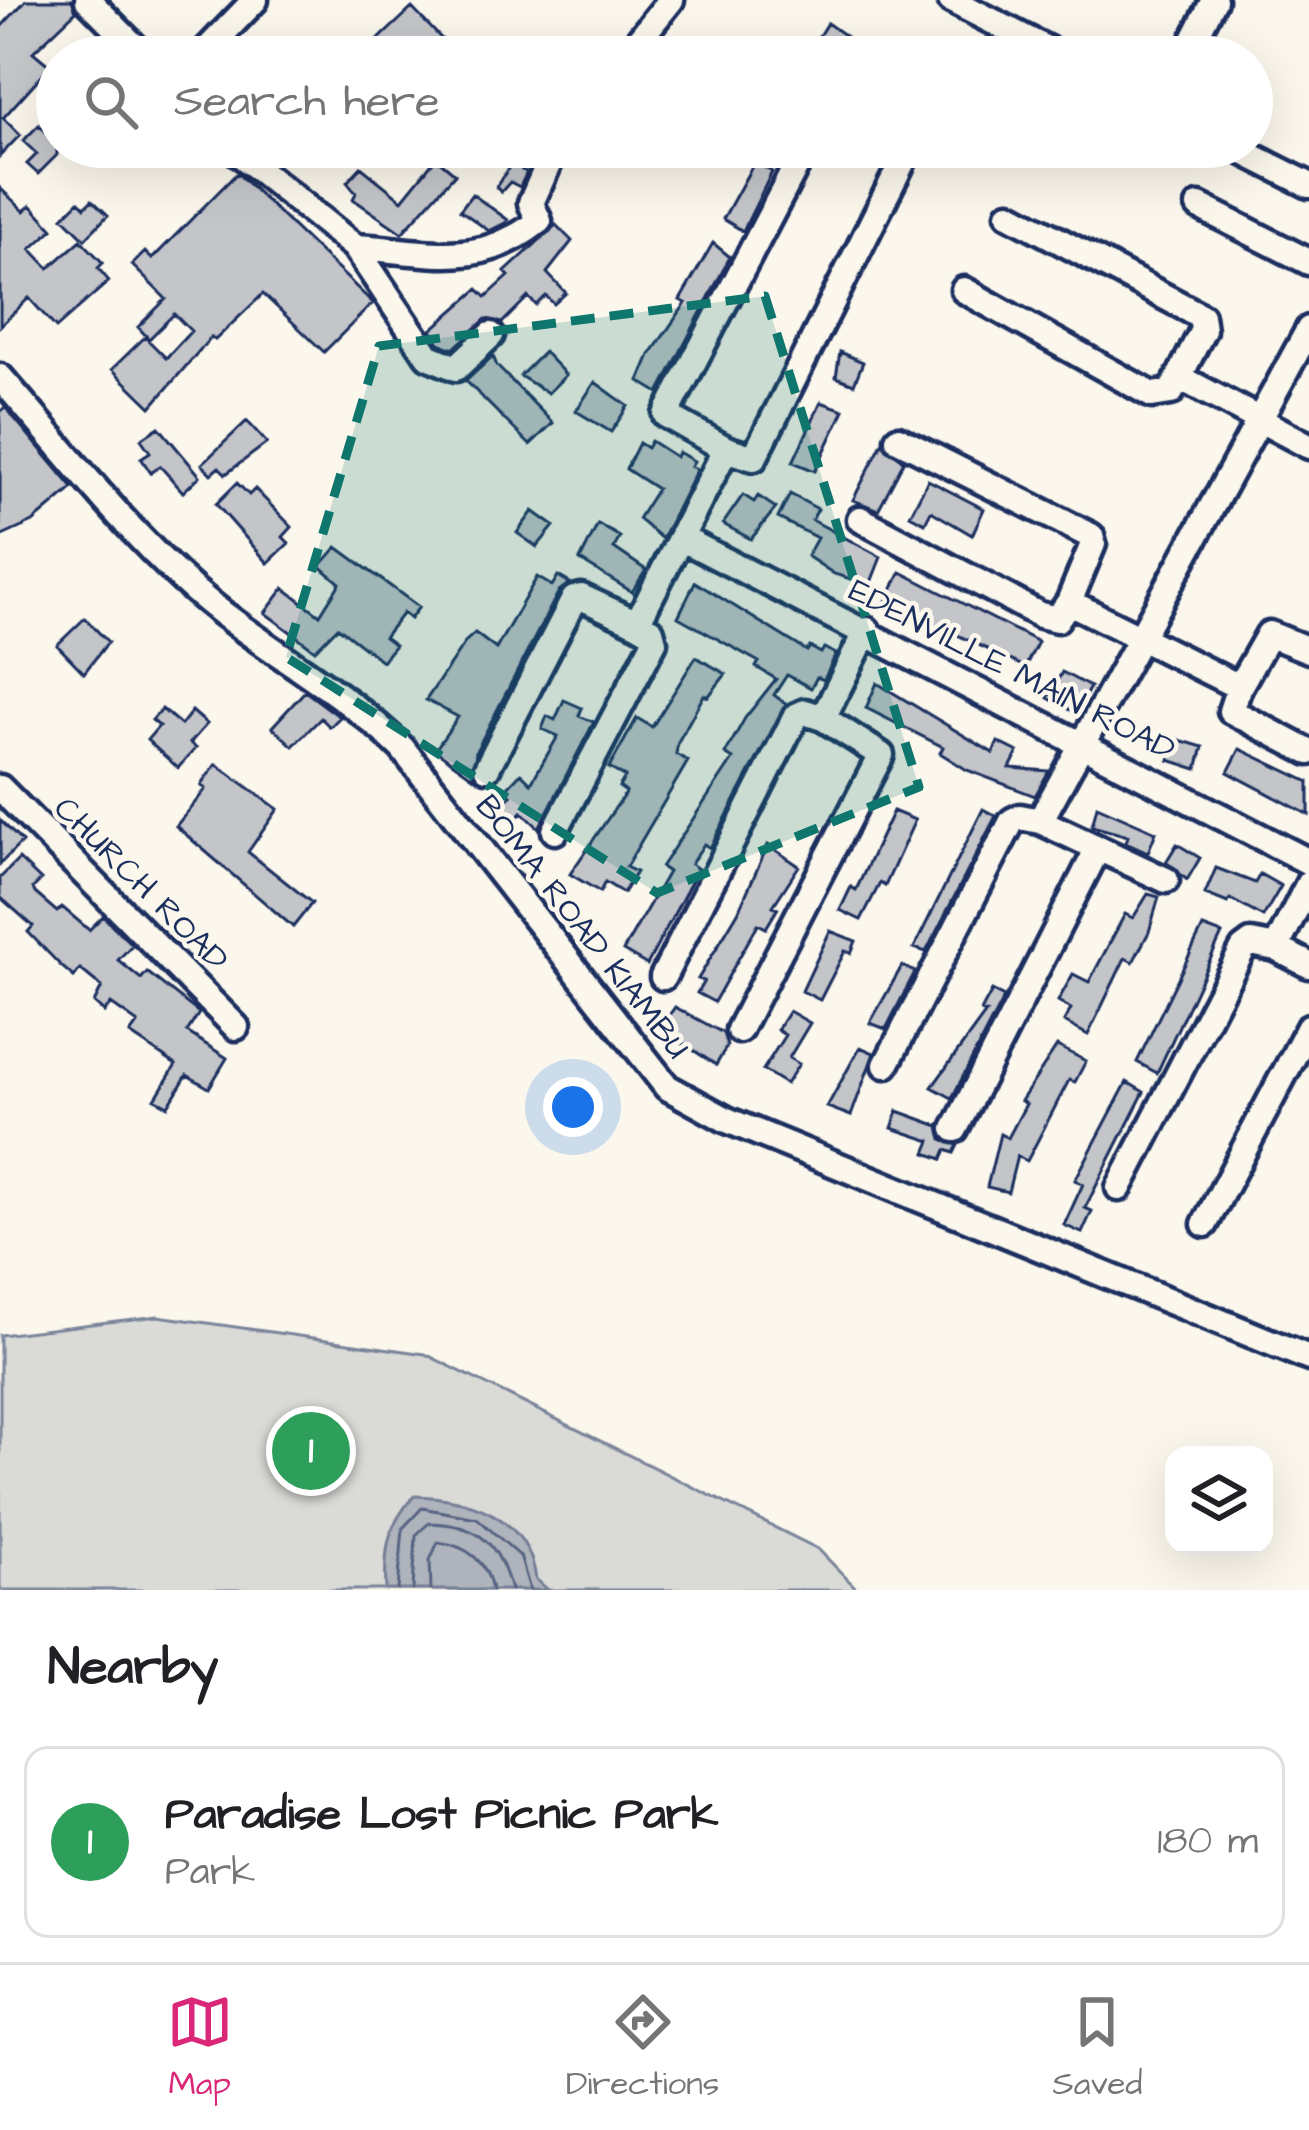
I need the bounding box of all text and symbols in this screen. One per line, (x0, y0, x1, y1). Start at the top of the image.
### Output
search box (36, 36, 1273, 168)
icon: search (78, 69, 144, 135)
text: Search here (174, 71, 440, 133)
street label: EDENVILLE MAIN ROAD (841, 568, 1183, 772)
street label: BOMA ROAD KIAMBU (464, 785, 700, 1069)
street label: CHURCH ROAD (43, 786, 239, 982)
your location (543, 1077, 603, 1137)
pin: 1 (272, 1406, 350, 1496)
map controls (1165, 1446, 1273, 1554)
button: layers (1165, 1446, 1273, 1554)
text: Nearby (48, 1633, 218, 1704)
text: Paradise Lost Picnic Park (165, 1784, 718, 1846)
text: 1 (88, 1815, 93, 1869)
text: 180 m (1157, 1815, 1258, 1869)
text: Park (165, 1846, 255, 1900)
tab: Map (167, 1989, 233, 2107)
tab: Directions (566, 1989, 719, 2107)
tab: Saved (1052, 1989, 1142, 2107)

